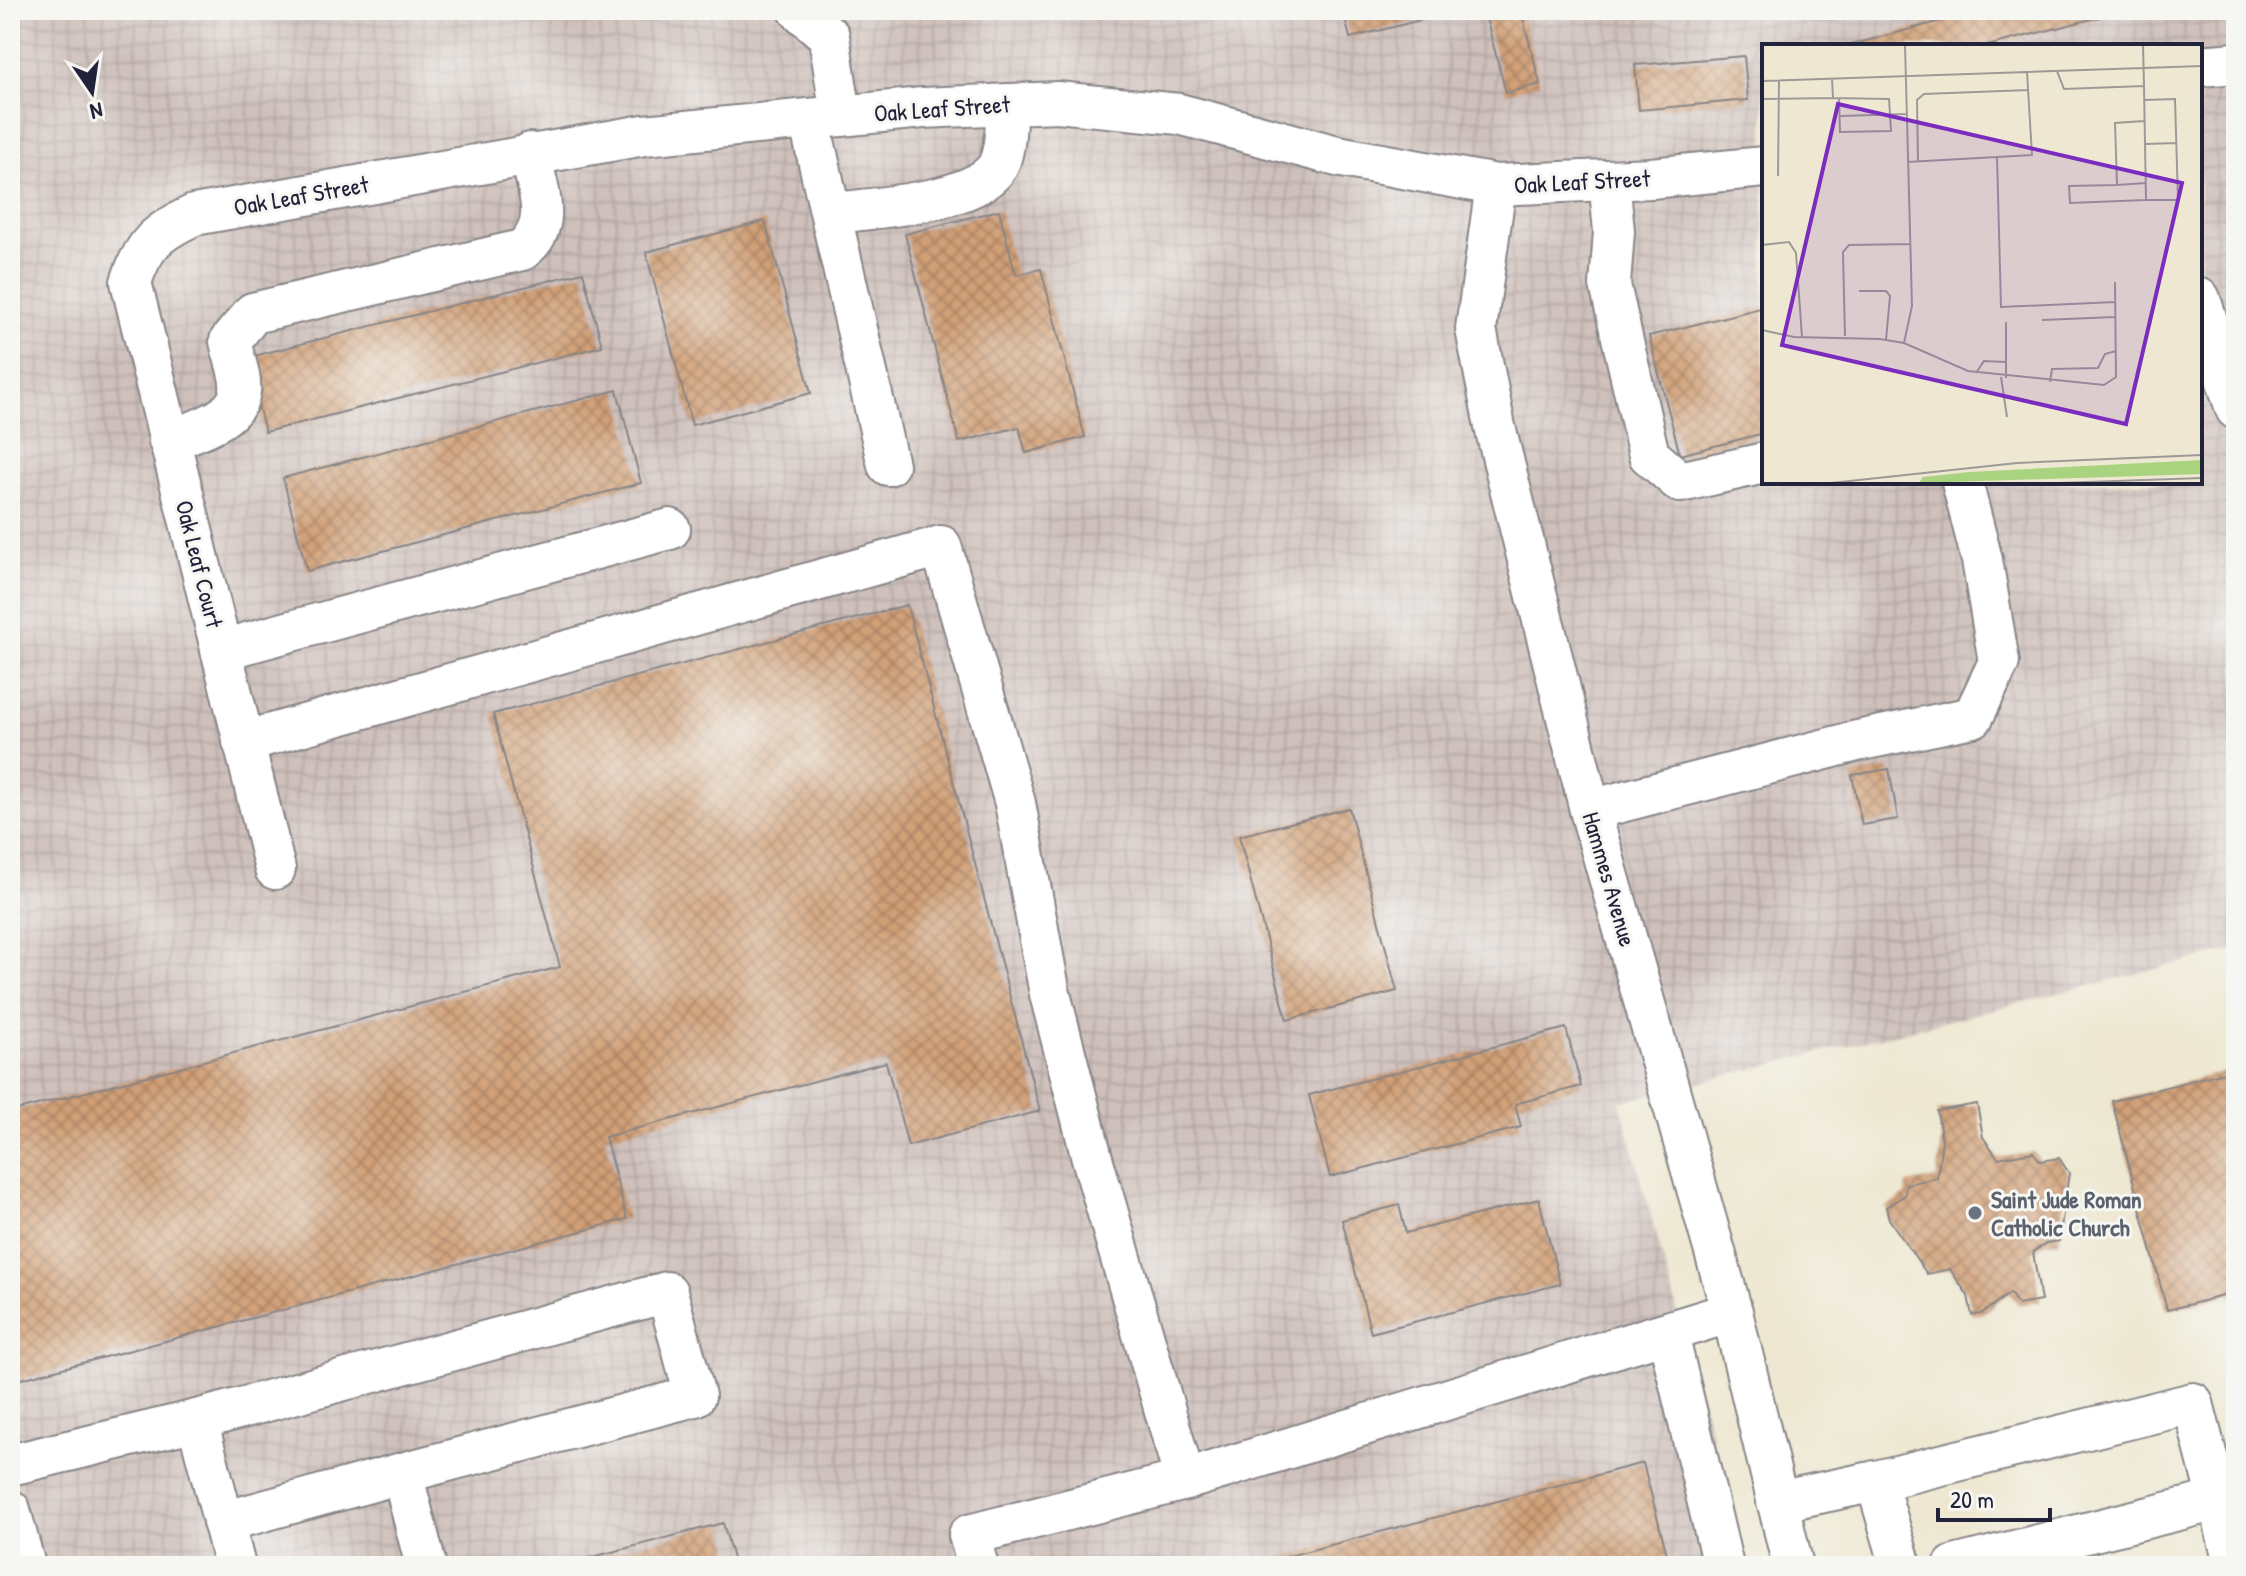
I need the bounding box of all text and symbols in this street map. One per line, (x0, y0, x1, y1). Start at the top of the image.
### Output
inset map (1762, 44, 2202, 484)
north arrow (52, 52, 132, 132)
street label: Oak Leaf Street (873, 87, 1012, 129)
text: N (87, 96, 106, 127)
street label: Oak Leaf Street (1513, 161, 1652, 201)
street label: Oak Leaf Street (231, 167, 372, 223)
street label: Oak Leaf Court (169, 497, 231, 632)
street label: Hammes Avenue (1576, 808, 1645, 950)
place label: Saint Jude Roman Catholic Church (1991, 1183, 2142, 1243)
marker: Saint Jude Roman Catholic Church (1966, 1204, 1984, 1222)
scale bar (1938, 1472, 2050, 1522)
text: 20 m (1950, 1483, 1994, 1515)

